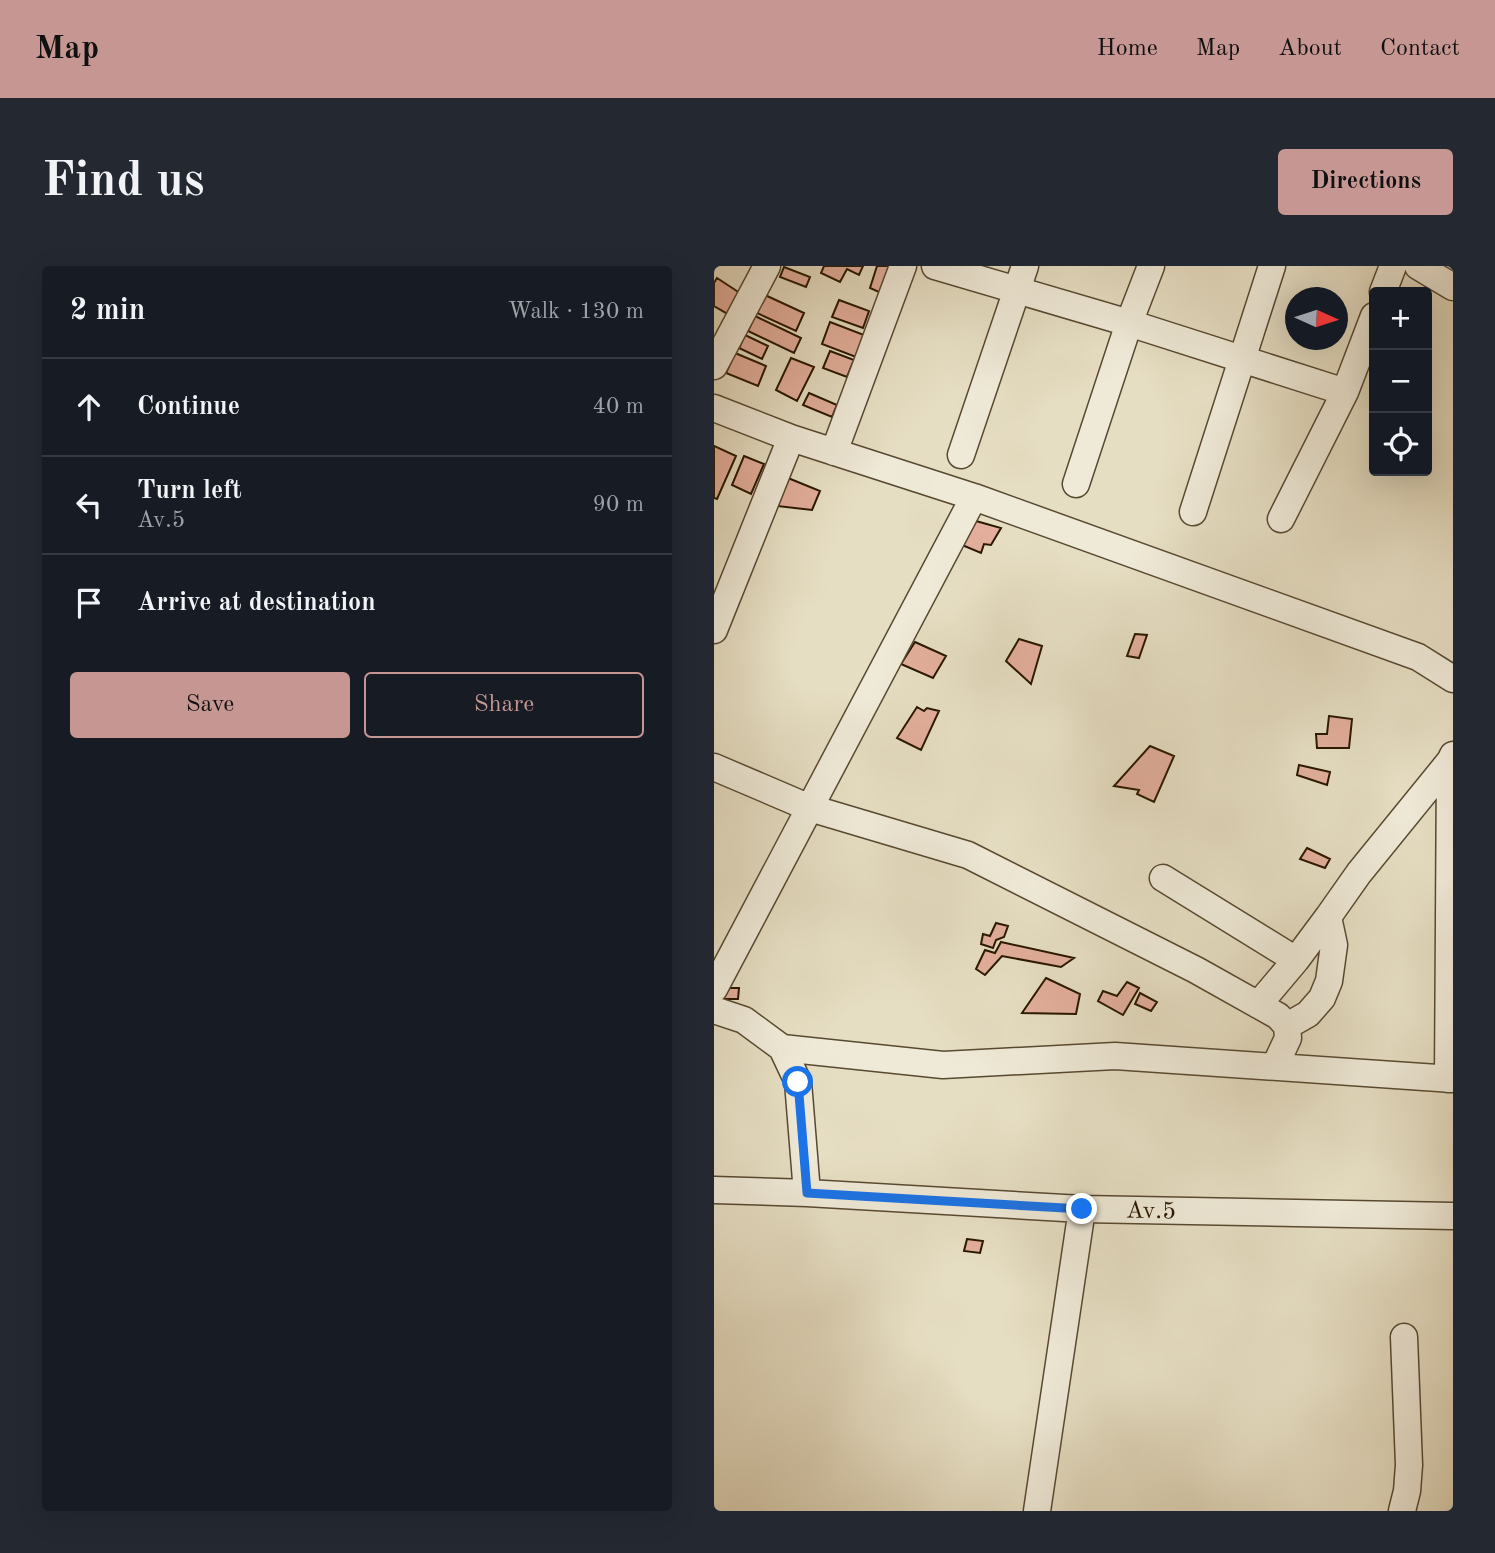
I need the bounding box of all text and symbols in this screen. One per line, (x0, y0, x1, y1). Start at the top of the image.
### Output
text: Map (35, 33, 99, 66)
text: Home (1097, 37, 1158, 61)
text: Map (1196, 37, 1240, 61)
text: About (1278, 37, 1342, 61)
text: Contact (1380, 37, 1460, 61)
button: Directions (1278, 149, 1453, 215)
text: Find us (42, 158, 205, 207)
north arrow (1285, 287, 1348, 350)
map controls (1369, 287, 1432, 476)
button: + (1369, 287, 1432, 350)
text: 2 min (70, 296, 145, 326)
text: Walk · 130 m (508, 300, 644, 323)
button: − (1369, 350, 1432, 413)
icon: ahead (70, 388, 108, 426)
text: Continue (137, 394, 240, 420)
text: 40 m (593, 395, 644, 418)
button: locate (1369, 413, 1432, 476)
text: Turn left (137, 478, 242, 504)
icon: left (70, 486, 108, 524)
text: 90 m (593, 493, 644, 516)
text: Av.5 (137, 509, 185, 532)
icon: arrive (70, 584, 108, 622)
text: Arrive at destination (137, 590, 376, 616)
button: Save (70, 672, 350, 738)
button: Share (364, 672, 644, 738)
route start (782, 1066, 813, 1097)
route end (1066, 1193, 1097, 1224)
street label: Av.5 (1126, 1200, 1176, 1224)

